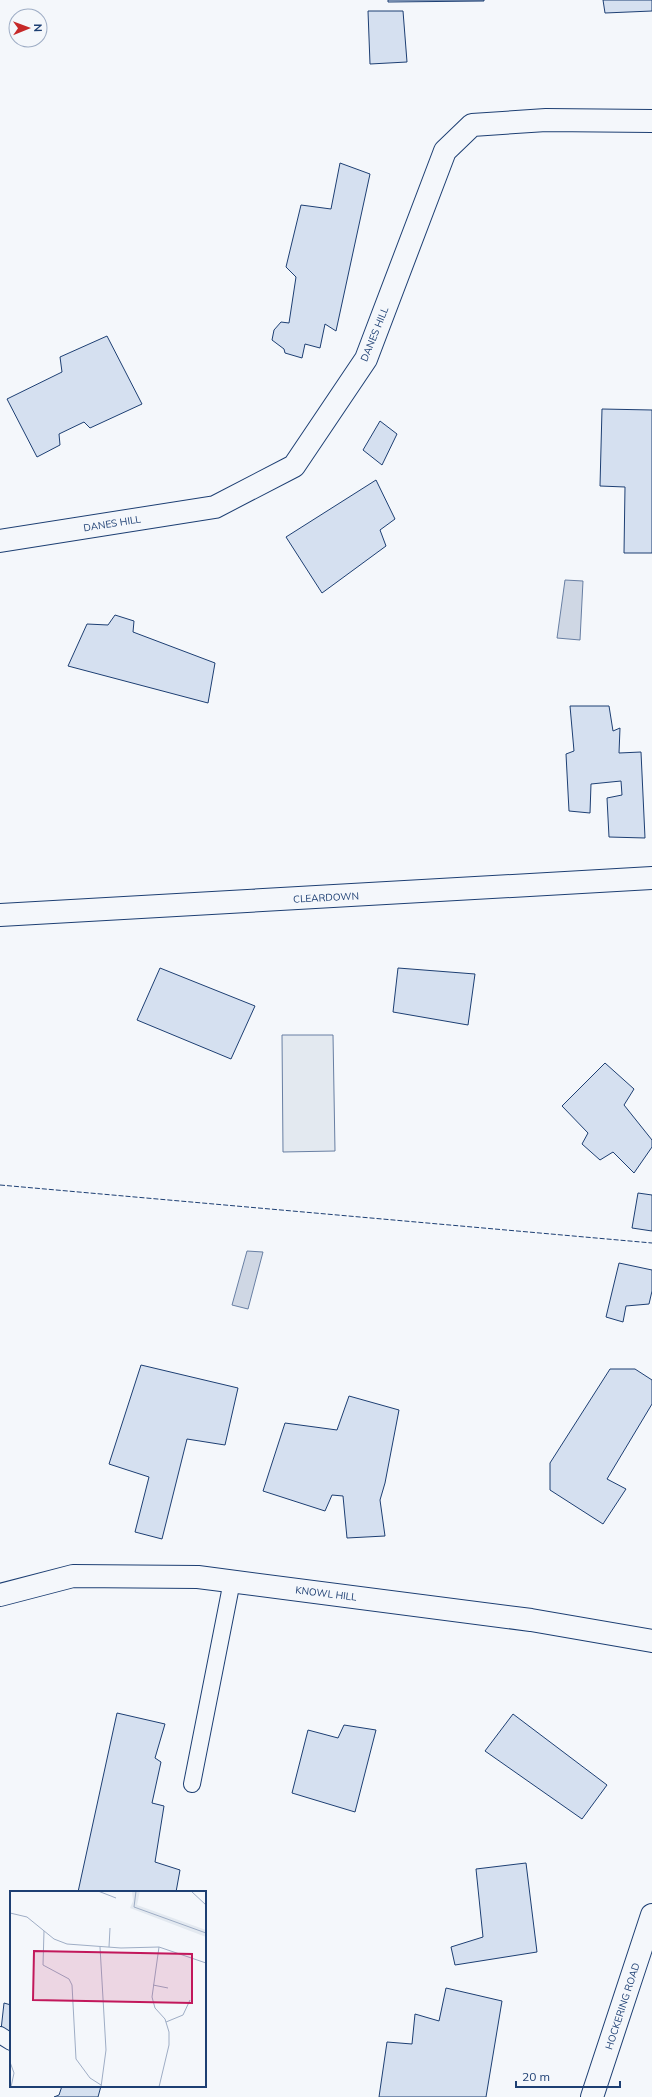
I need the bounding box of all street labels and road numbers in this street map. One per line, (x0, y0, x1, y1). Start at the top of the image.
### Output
street label: DANES HILL (358, 304, 392, 363)
street label: DANES HILL (82, 512, 142, 534)
street label: CLEARDOWN (293, 889, 359, 906)
street label: KNOWL HILL (295, 1583, 358, 1604)
street label: HOCKERING ROAD (602, 1961, 643, 2051)

